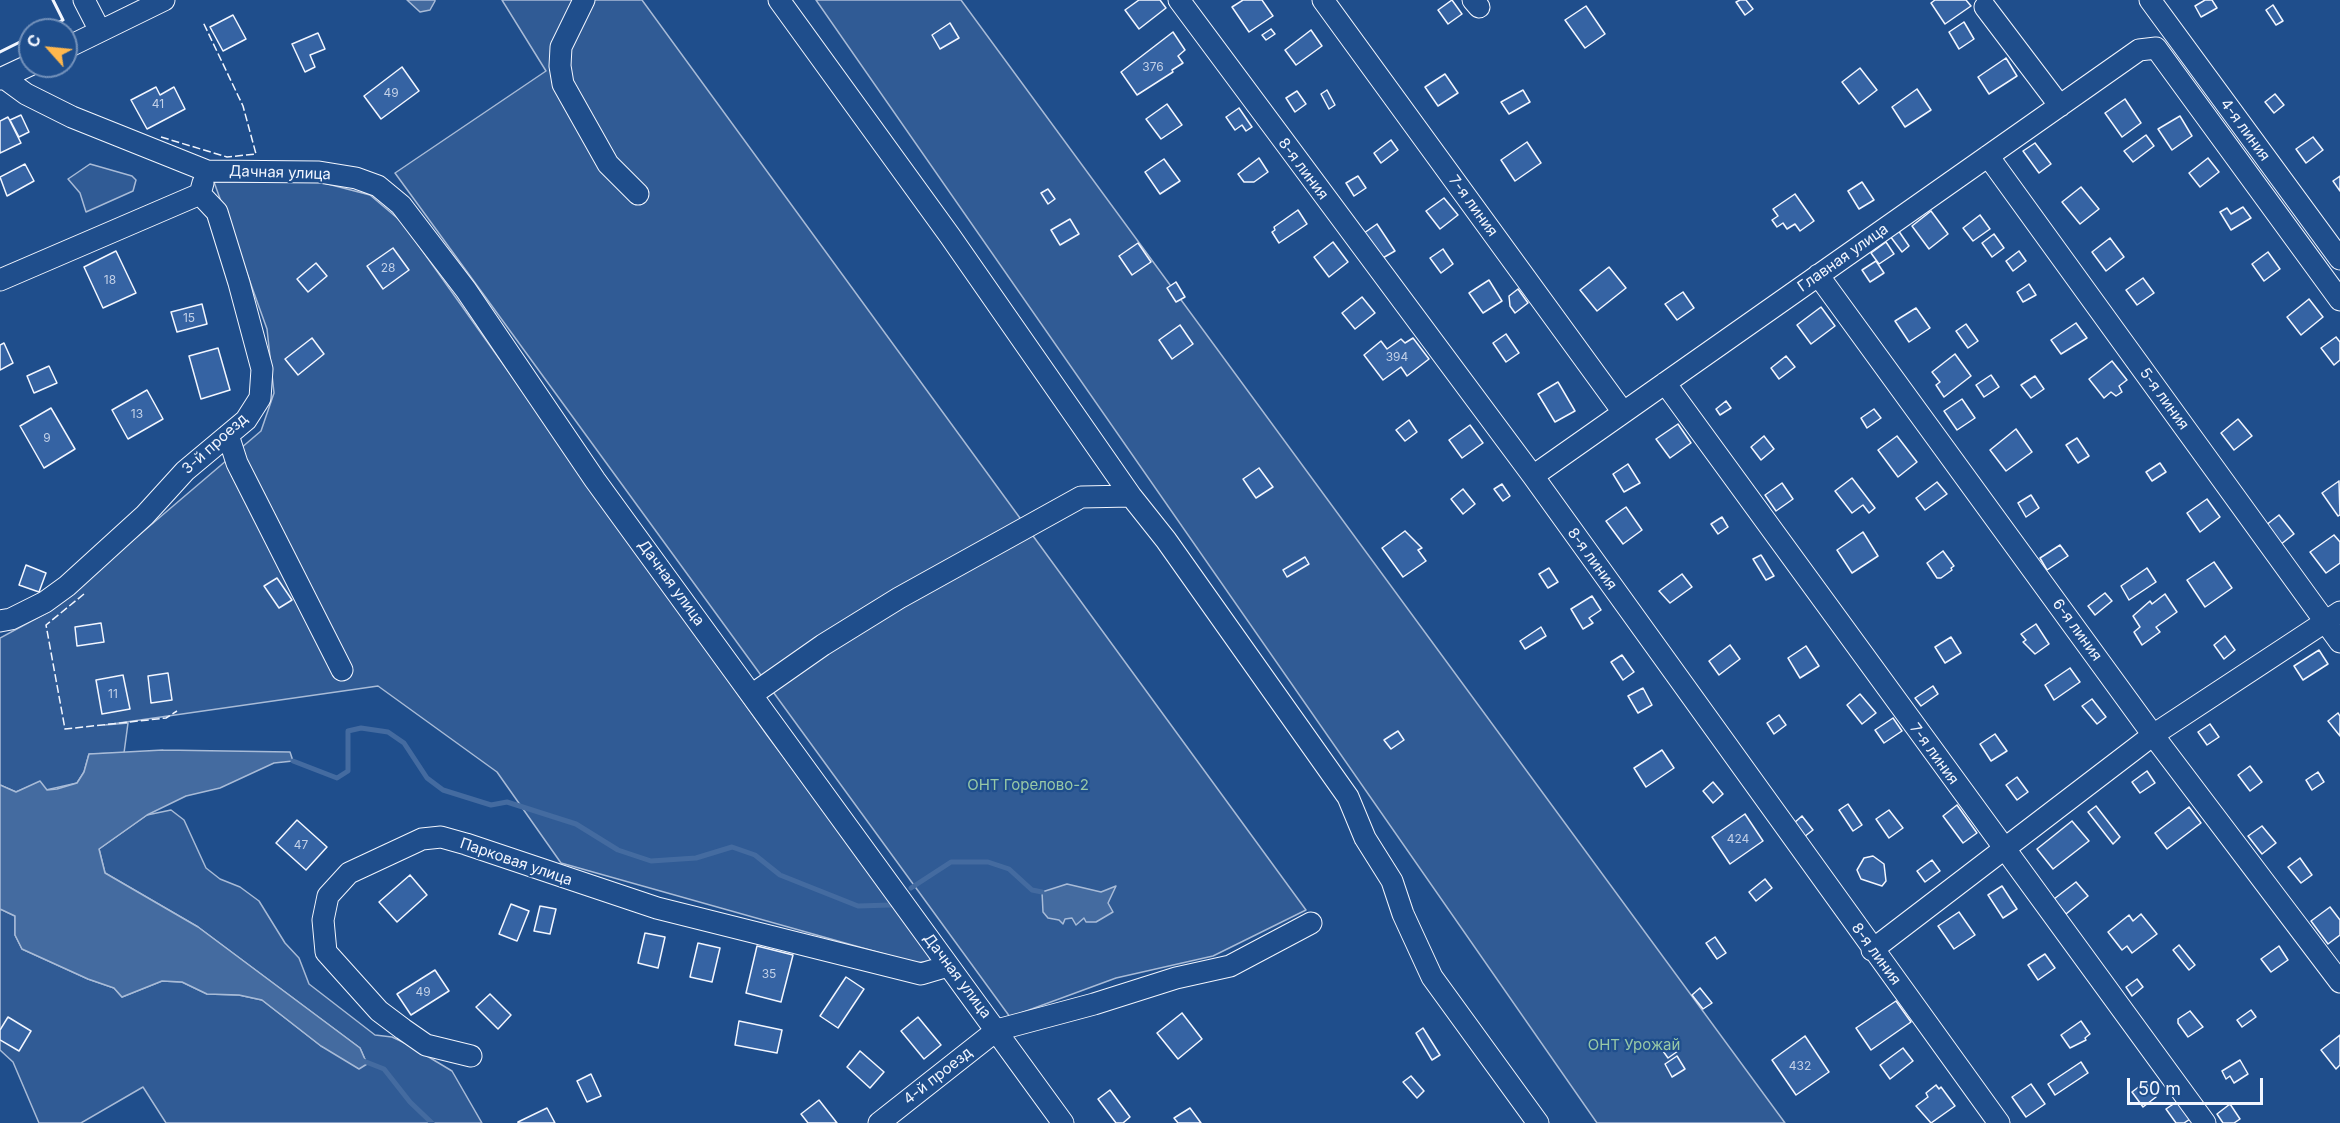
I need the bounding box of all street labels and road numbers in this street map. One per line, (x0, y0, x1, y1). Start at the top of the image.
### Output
street label: 4-я линия (2216, 95, 2274, 165)
street label: 8-я линия (1274, 135, 1332, 203)
street label: Дачная улица (229, 162, 331, 184)
street label: 7-я линия (1445, 172, 1501, 240)
street label: Главная улица (1794, 220, 1892, 296)
street label: 5-я линия (2136, 365, 2192, 433)
street label: 3-й проезд (179, 410, 251, 478)
street label: 8-я линия (1563, 524, 1621, 594)
street label: Дачная улица (634, 537, 708, 629)
street label: 6-я линия (2048, 595, 2106, 665)
street label: 7-я линия (1906, 720, 1962, 788)
street label: Парковая улица (457, 834, 575, 890)
street label: 8-я линия (1847, 919, 1905, 989)
street label: Дачная улица (919, 930, 995, 1022)
street label: 4-й проезд (900, 1044, 976, 1108)

